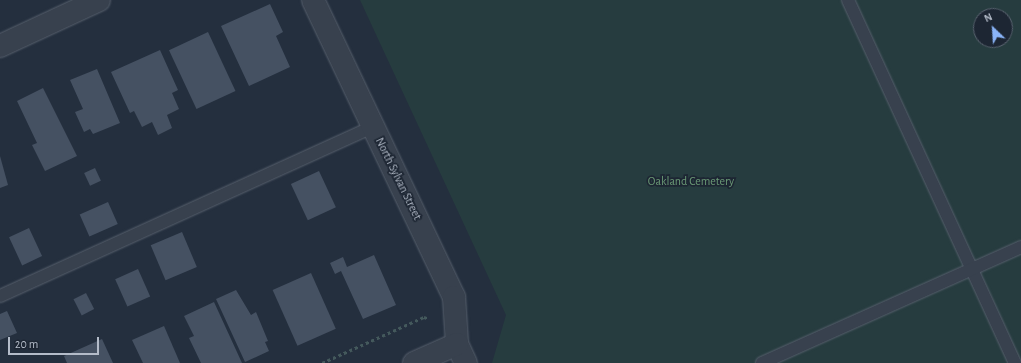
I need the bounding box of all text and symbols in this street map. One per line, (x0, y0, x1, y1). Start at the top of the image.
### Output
north arrow (973, 8, 1013, 48)
text: N (982, 11, 994, 24)
street label: North Sylvan Street (372, 135, 424, 223)
park label: Oakland Cemetery (648, 175, 734, 189)
scale bar (10, 329, 101, 355)
text: 20 m (15, 338, 38, 350)

